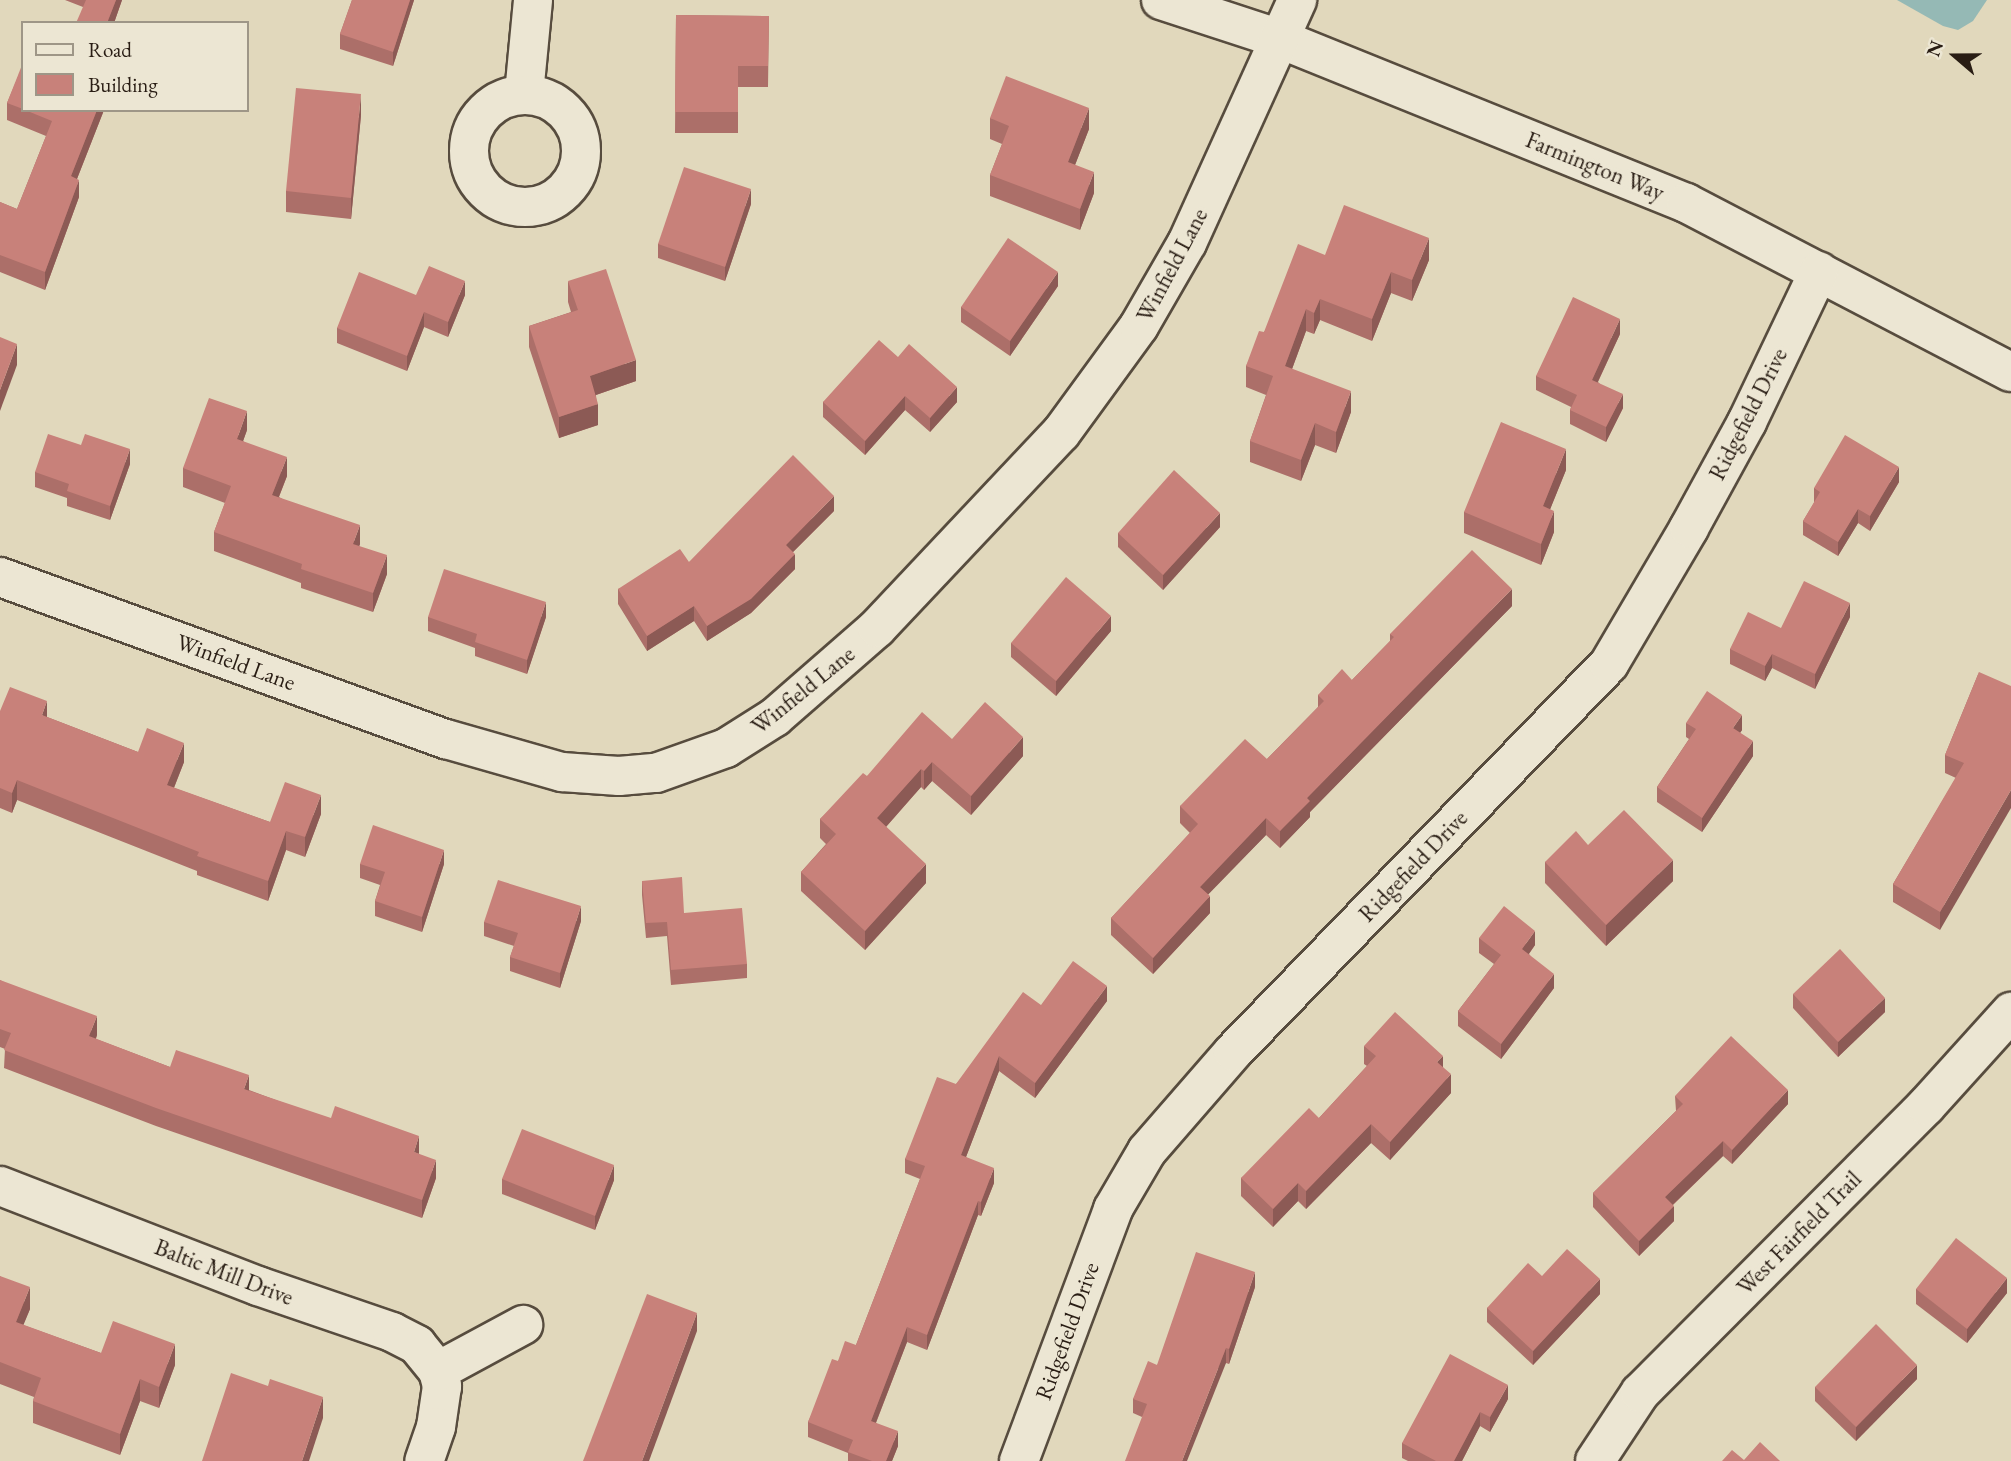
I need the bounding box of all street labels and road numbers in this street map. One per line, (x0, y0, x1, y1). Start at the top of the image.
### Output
street label: Farmington Way (1522, 126, 1668, 206)
street label: Winfield Lane (1131, 203, 1213, 327)
street label: Ridgefield Drive (1703, 343, 1793, 485)
street label: Winfield Lane (173, 628, 299, 696)
street label: Winfield Lane (746, 640, 860, 740)
street label: Ridgefield Drive (1353, 804, 1473, 928)
street label: West Fairfield Trail (1731, 1165, 1867, 1301)
street label: Baltic Mill Drive (151, 1233, 297, 1311)
street label: Ridgefield Drive (1029, 1258, 1105, 1404)

